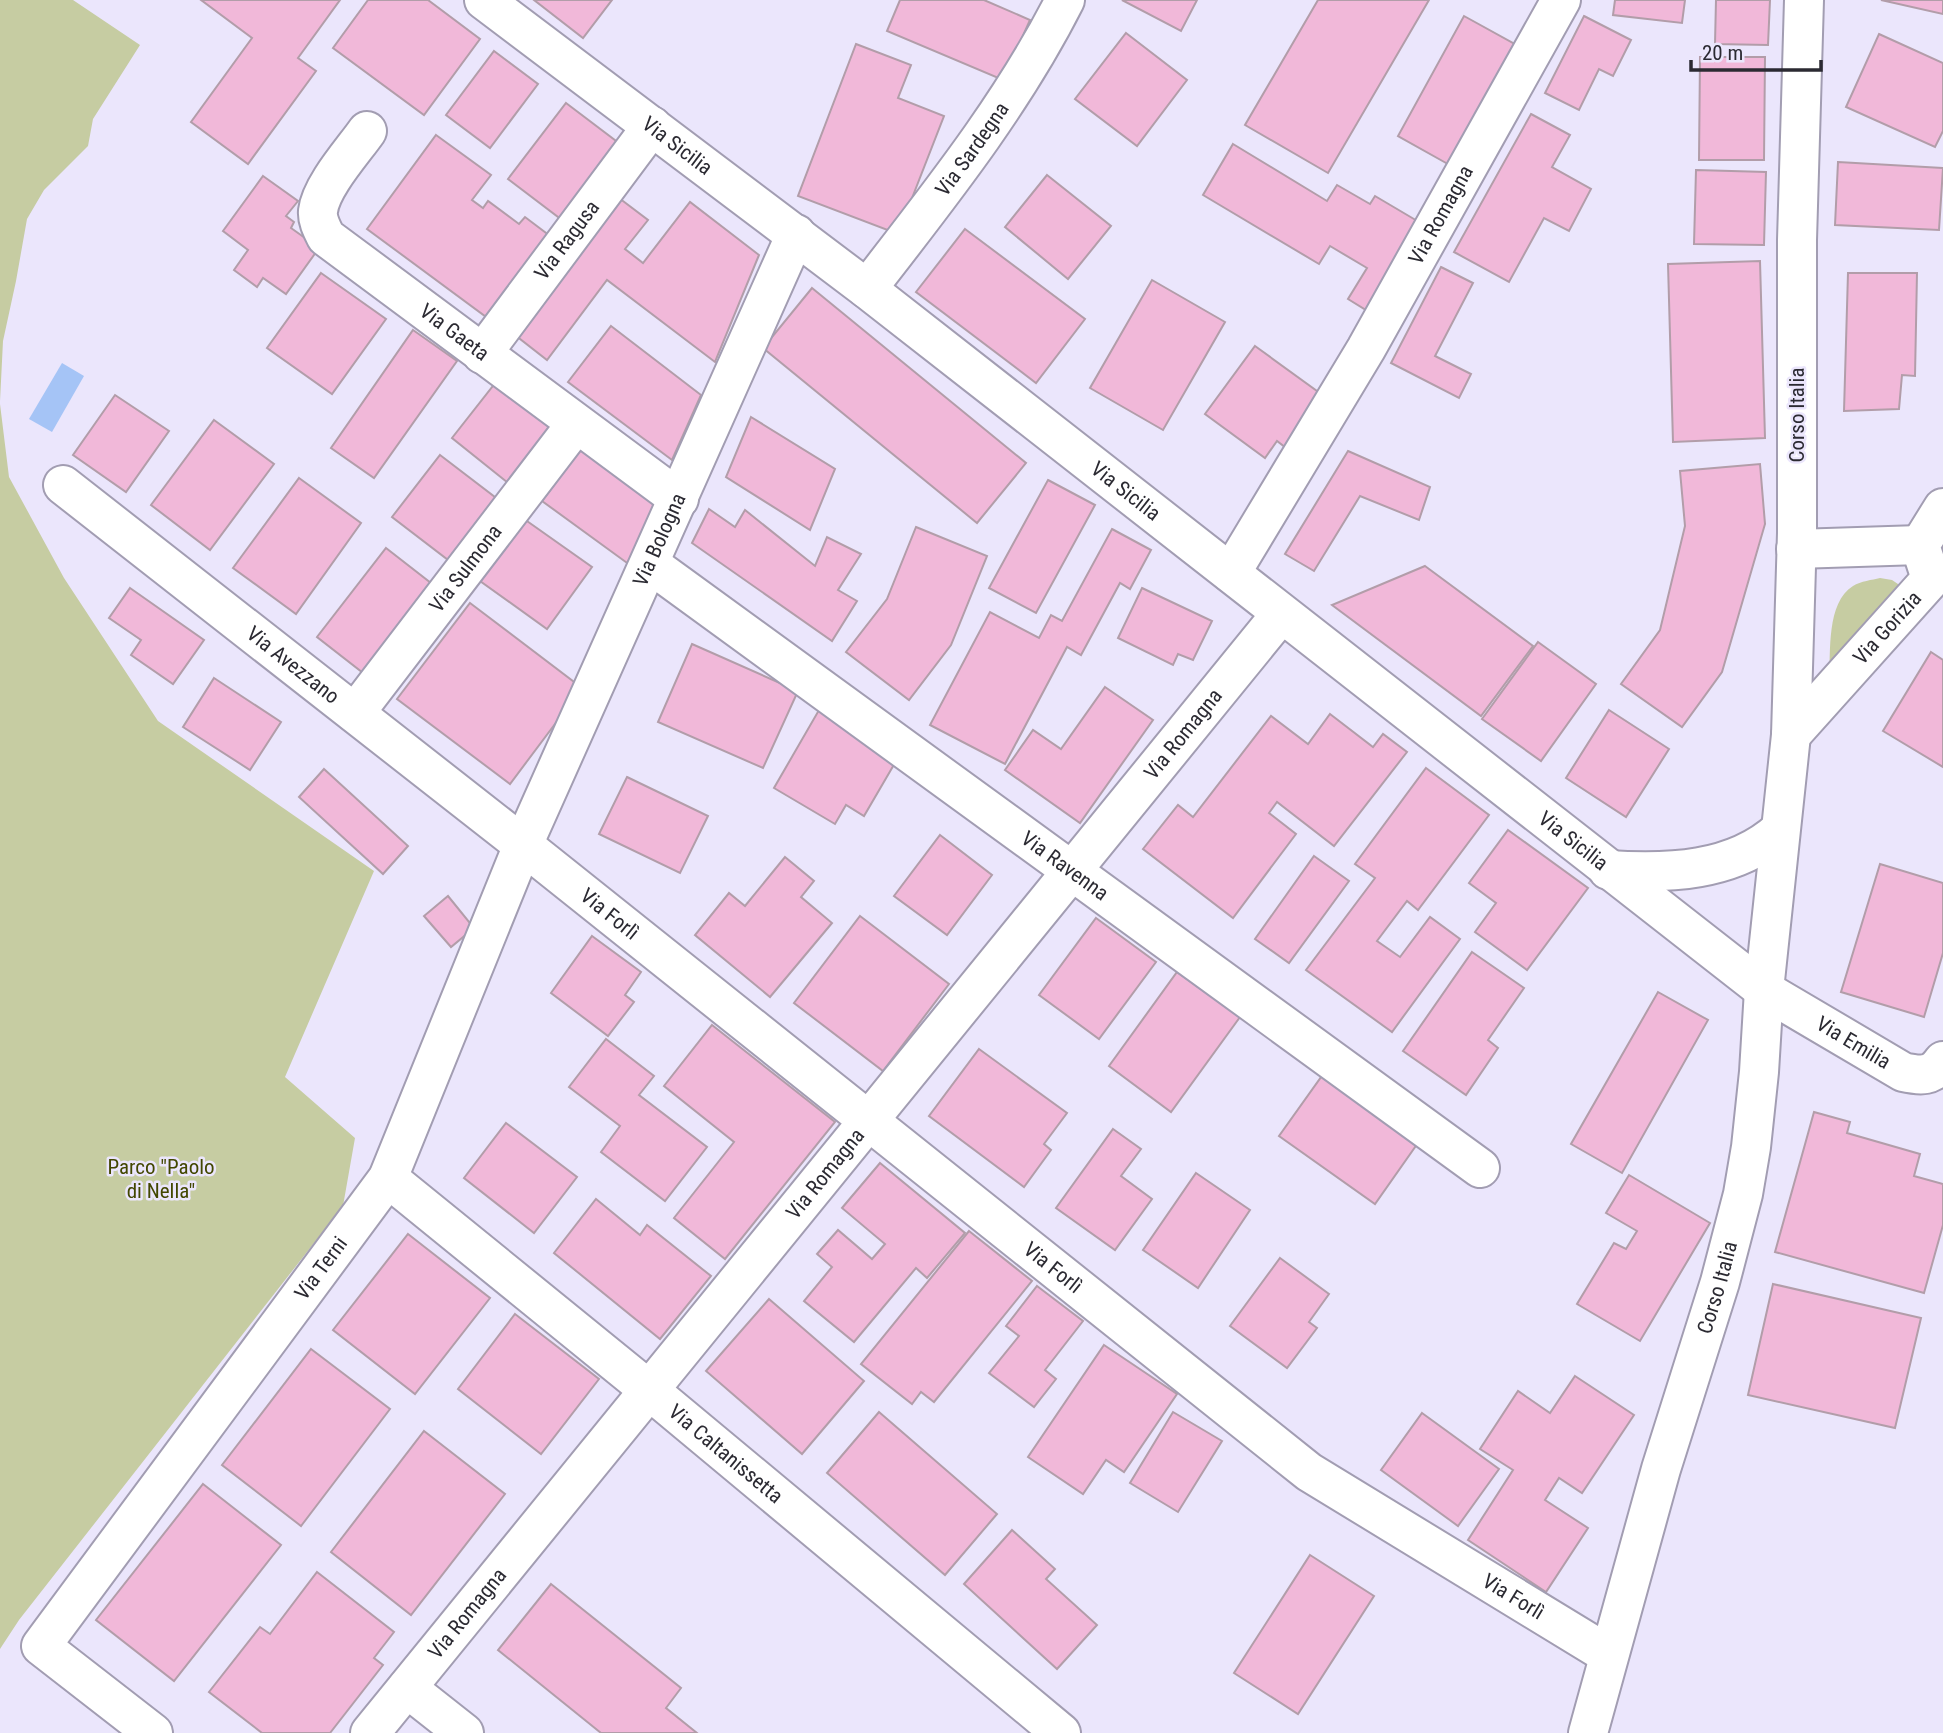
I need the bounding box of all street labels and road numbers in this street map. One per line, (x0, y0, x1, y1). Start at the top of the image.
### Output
street label: Via Sardegna (931, 98, 1014, 201)
street label: Via Sicilia (637, 112, 717, 180)
street label: Via Romagna (1404, 161, 1478, 269)
street label: Via Ragusa (530, 196, 604, 285)
street label: Via Gaeta (415, 299, 494, 366)
street label: Corso Italia (1785, 367, 1809, 463)
street label: Via Sicilia (1086, 457, 1165, 526)
street label: Via Bologna (628, 490, 691, 590)
street label: Via Sulmona (424, 520, 507, 617)
street label: Via Gorizia (1848, 586, 1926, 669)
street label: Via Avezzano (242, 621, 344, 709)
street label: Via Romagna (1139, 684, 1227, 784)
street label: Via Sicilia (1534, 806, 1613, 875)
street label: Via Ravenna (1017, 826, 1113, 905)
street label: Via Forlì (576, 884, 644, 945)
street label: Via Emilia (1812, 1011, 1895, 1074)
street label: Via Romagna (781, 1124, 869, 1224)
street label: Via Terni (290, 1232, 352, 1304)
street label: Via Forlì (1019, 1237, 1087, 1298)
street label: Corso Italia (1692, 1239, 1742, 1337)
street label: Via Caltanissetta (664, 1399, 788, 1508)
street label: Via Romagna (423, 1563, 511, 1664)
street label: Via Forlì (1478, 1569, 1549, 1625)

